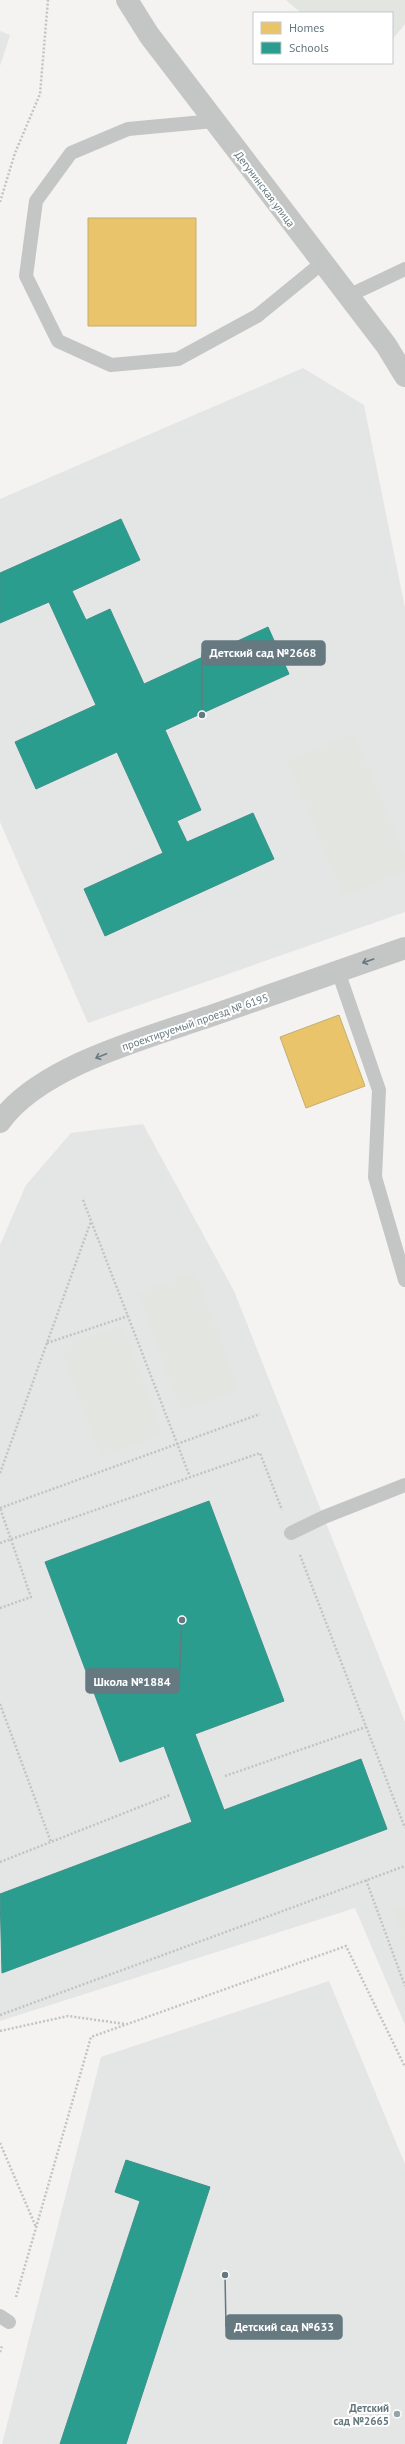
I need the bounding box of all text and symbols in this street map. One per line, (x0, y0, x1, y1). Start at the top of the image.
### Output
legend (253, 12, 393, 64)
text: Homes (289, 20, 324, 35)
text: Schools (289, 40, 329, 55)
street label: Дегунинская улица (232, 148, 298, 230)
callout: Детский сад №2668 (202, 641, 325, 665)
text: Детский сад №2668 (210, 645, 317, 660)
one-way arrow (362, 958, 375, 965)
street label: проектируемый проезд № 6195 (120, 990, 270, 1054)
one-way arrow (95, 1053, 107, 1060)
callout: Школа №1884 (86, 1669, 179, 1693)
text: Школа №1884 (93, 1674, 171, 1689)
callout: Детский сад №633 (226, 2315, 342, 2339)
text: Детский сад №633 (234, 2319, 334, 2334)
place label: Детский сад №2665 (334, 2401, 389, 2428)
marker: Детский сад №2665 (392, 2409, 402, 2419)

